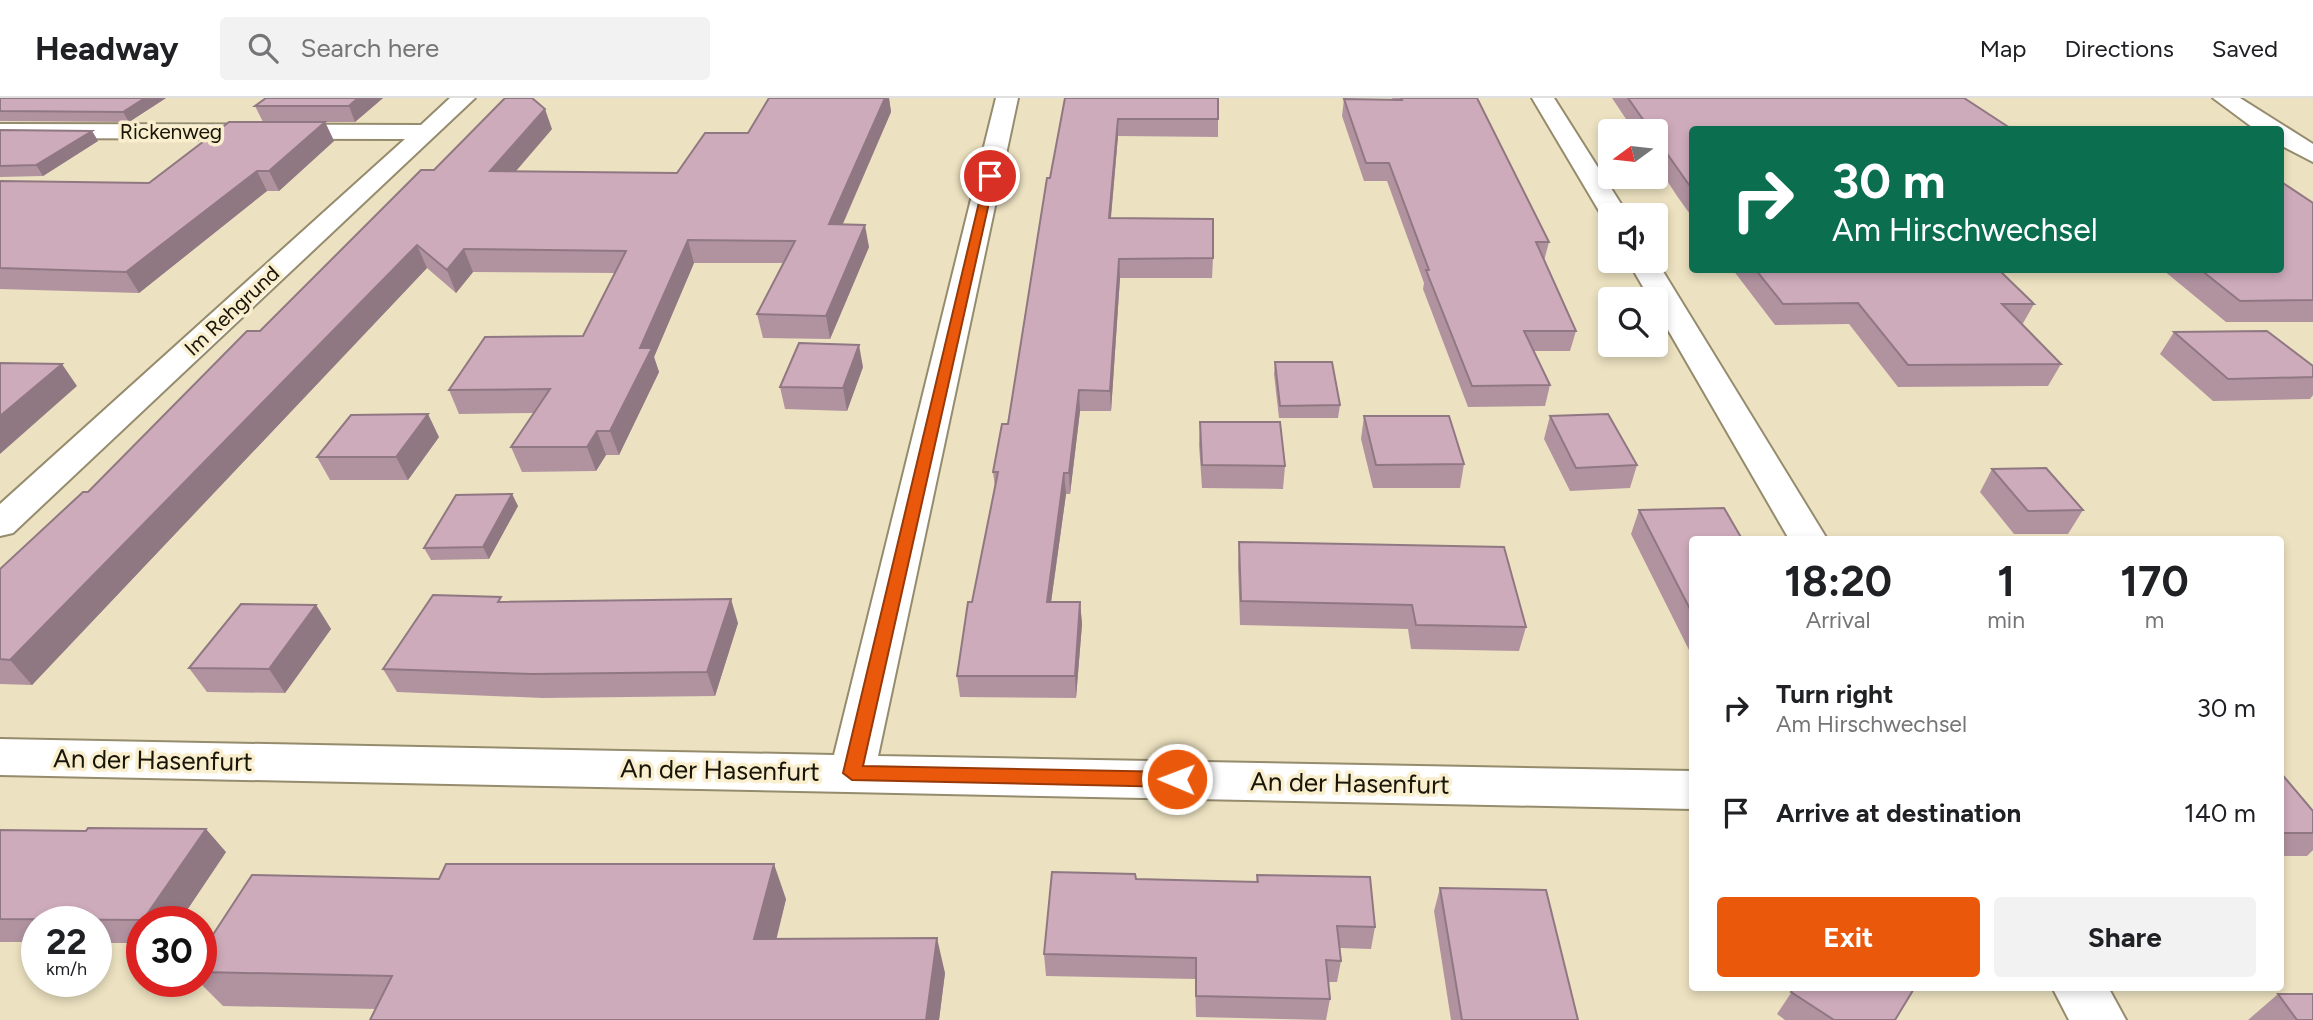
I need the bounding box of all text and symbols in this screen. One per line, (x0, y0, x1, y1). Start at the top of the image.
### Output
search box (220, 17, 710, 80)
text: Headway (35, 29, 178, 68)
icon: search (244, 29, 282, 67)
text: Search here (300, 32, 439, 64)
text: Map (1980, 34, 2026, 63)
text: Directions (2064, 34, 2174, 63)
text: Saved (2212, 34, 2278, 63)
street label: Rickenweg (120, 119, 222, 144)
north arrow (1598, 119, 1668, 189)
map controls (1598, 119, 1668, 357)
pin (960, 146, 1020, 206)
text: 30 m (1832, 151, 1945, 210)
icon: right (1717, 154, 1808, 245)
icon: arrive (971, 157, 1009, 195)
button: sound (1598, 203, 1668, 273)
text: Am Hirschwechsel (1832, 211, 2098, 249)
street label: Im Rehgrund (179, 260, 284, 361)
button: search (1598, 287, 1668, 357)
text: 18:20 (1784, 556, 1892, 607)
text: 1 (1997, 556, 2015, 607)
text: 170 (2120, 556, 2189, 607)
text: Arrival (1806, 606, 1871, 634)
text: min (1987, 606, 2025, 634)
text: m (2145, 606, 2164, 634)
text: Turn right (1776, 678, 1893, 710)
icon: right (1717, 689, 1755, 727)
text: 30 m (2197, 692, 2256, 724)
text: Am Hirschwechsel (1776, 710, 1967, 738)
street label: An der Hasenfurt (53, 742, 253, 778)
position arrow (1140, 742, 1214, 816)
street label: An der Hasenfurt (620, 752, 820, 788)
street label: An der Hasenfurt (1250, 765, 1450, 801)
icon: arrive (1717, 794, 1755, 832)
text: Arrive at destination (1776, 797, 2021, 829)
text: 140 m (2184, 797, 2256, 829)
button: Exit (1717, 897, 1980, 977)
button: Share (1994, 897, 2256, 977)
speed limit sign: 30 (126, 906, 217, 997)
text: 22 (46, 921, 87, 963)
text: km/h (46, 958, 87, 980)

